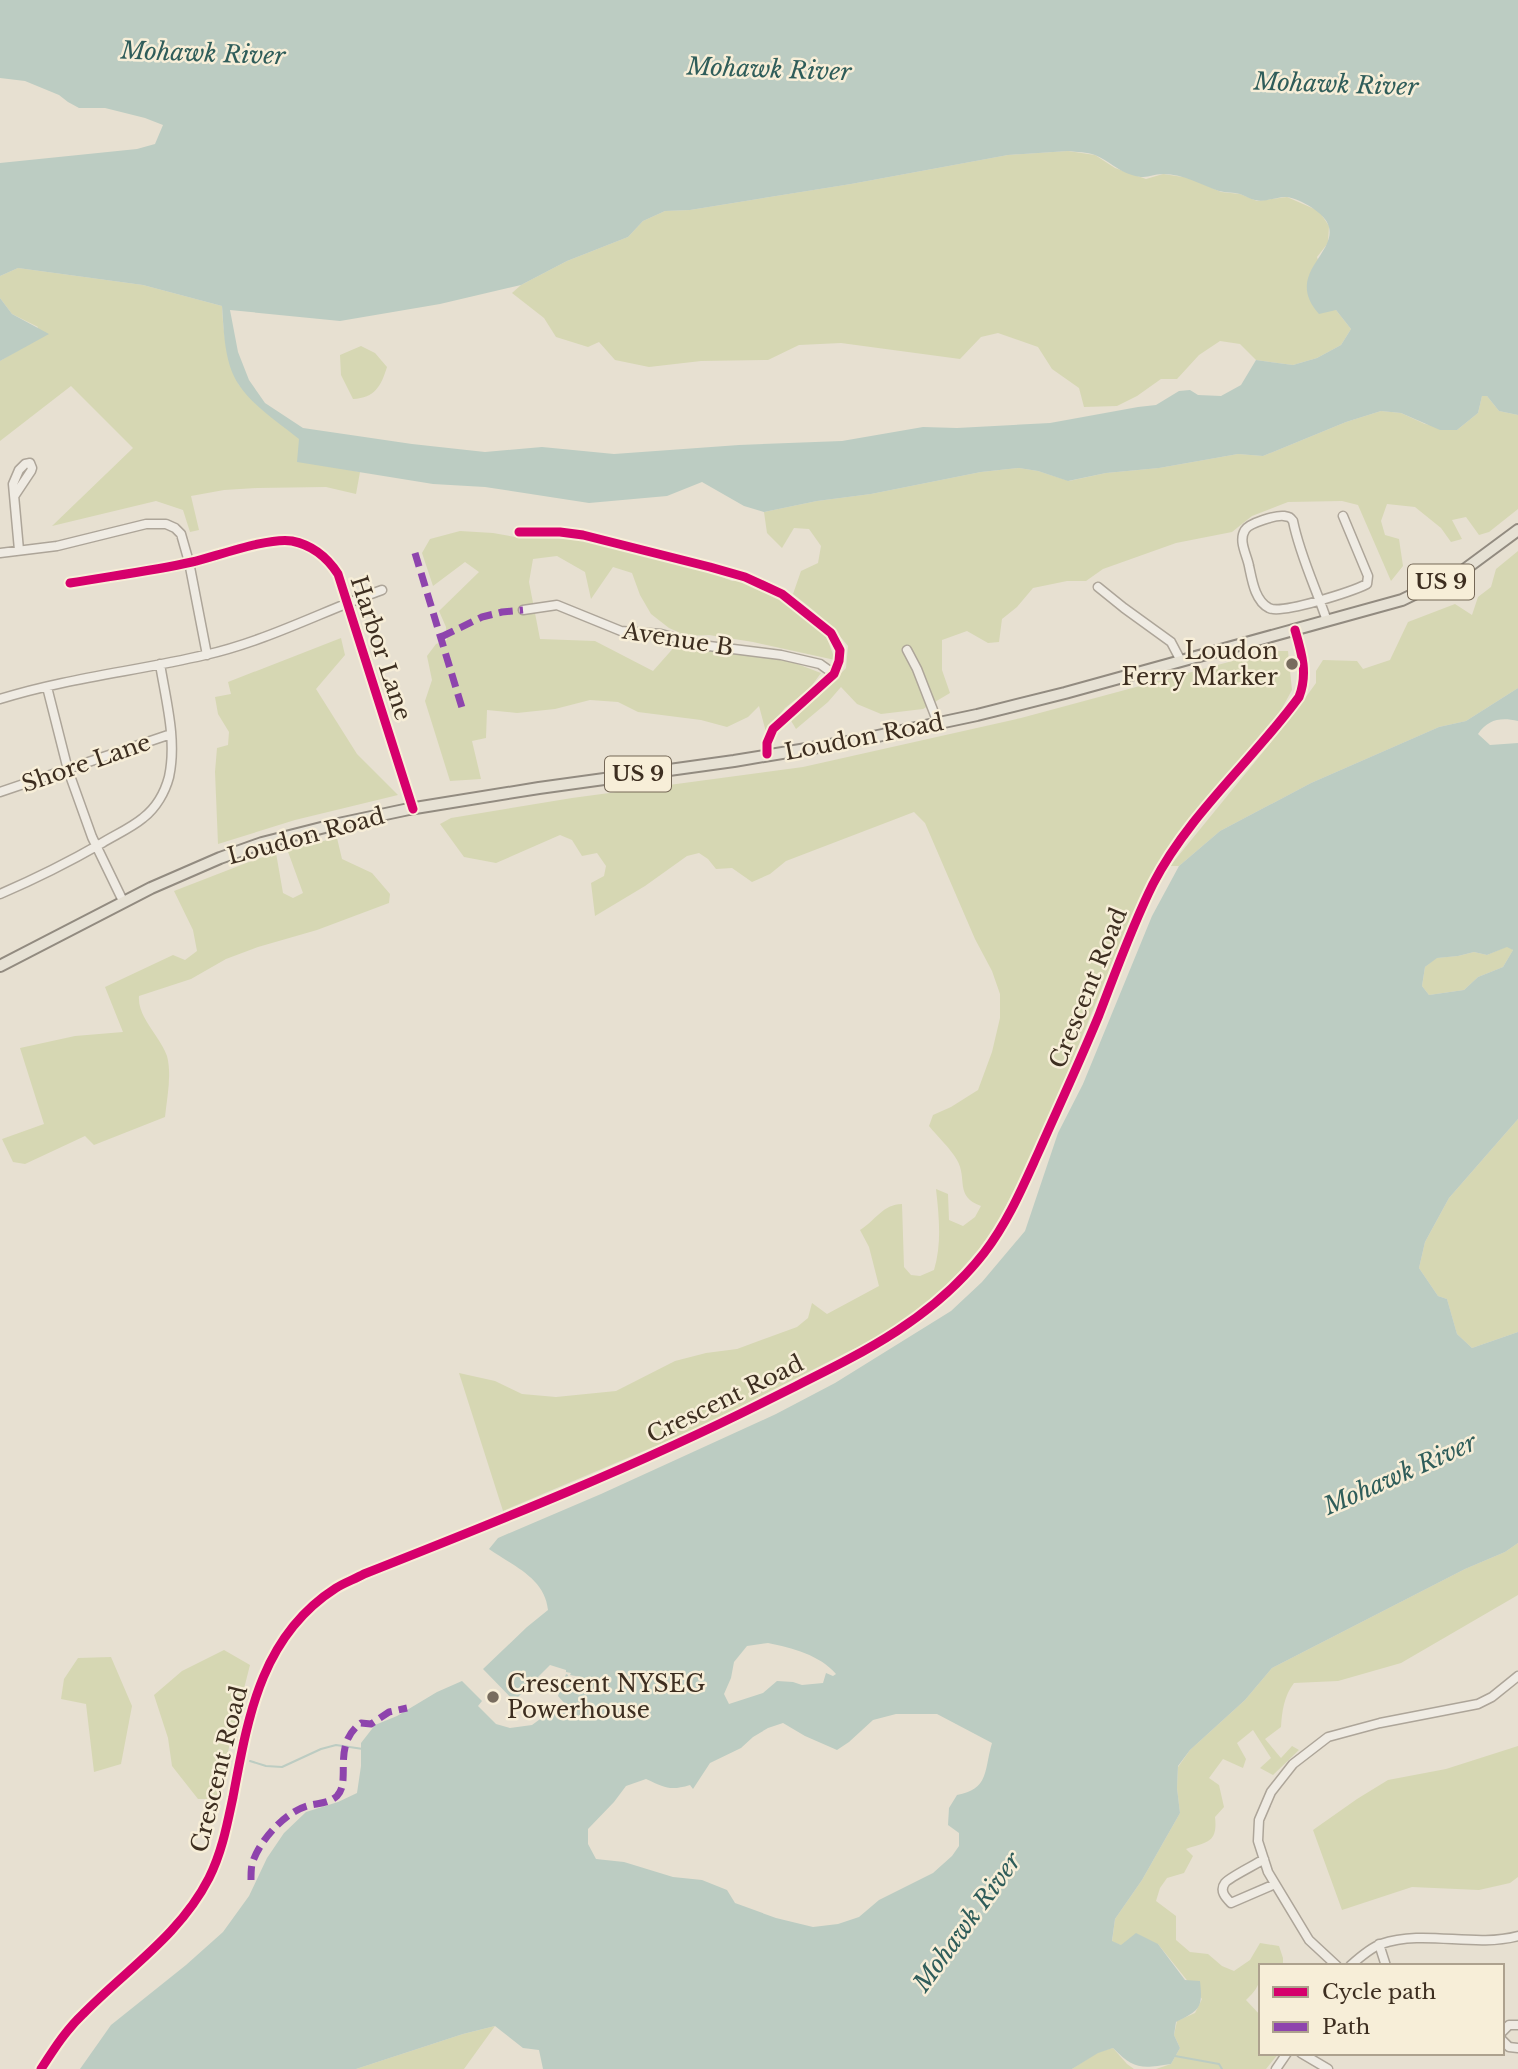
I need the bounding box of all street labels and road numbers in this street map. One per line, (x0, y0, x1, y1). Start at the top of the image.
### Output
road number: US 9 (1408, 564, 1474, 600)
street label: Harbor Lane (344, 572, 418, 724)
street label: Avenue B (620, 616, 735, 662)
street label: Loudon Road (782, 708, 946, 766)
street label: Shore Lane (18, 728, 154, 798)
road number: US 9 (605, 756, 671, 792)
street label: Loudon Road (224, 802, 388, 870)
street label: Crescent Road (1043, 904, 1133, 1072)
street label: Crescent Road (642, 1349, 808, 1449)
street label: Crescent Road (185, 1683, 253, 1855)

